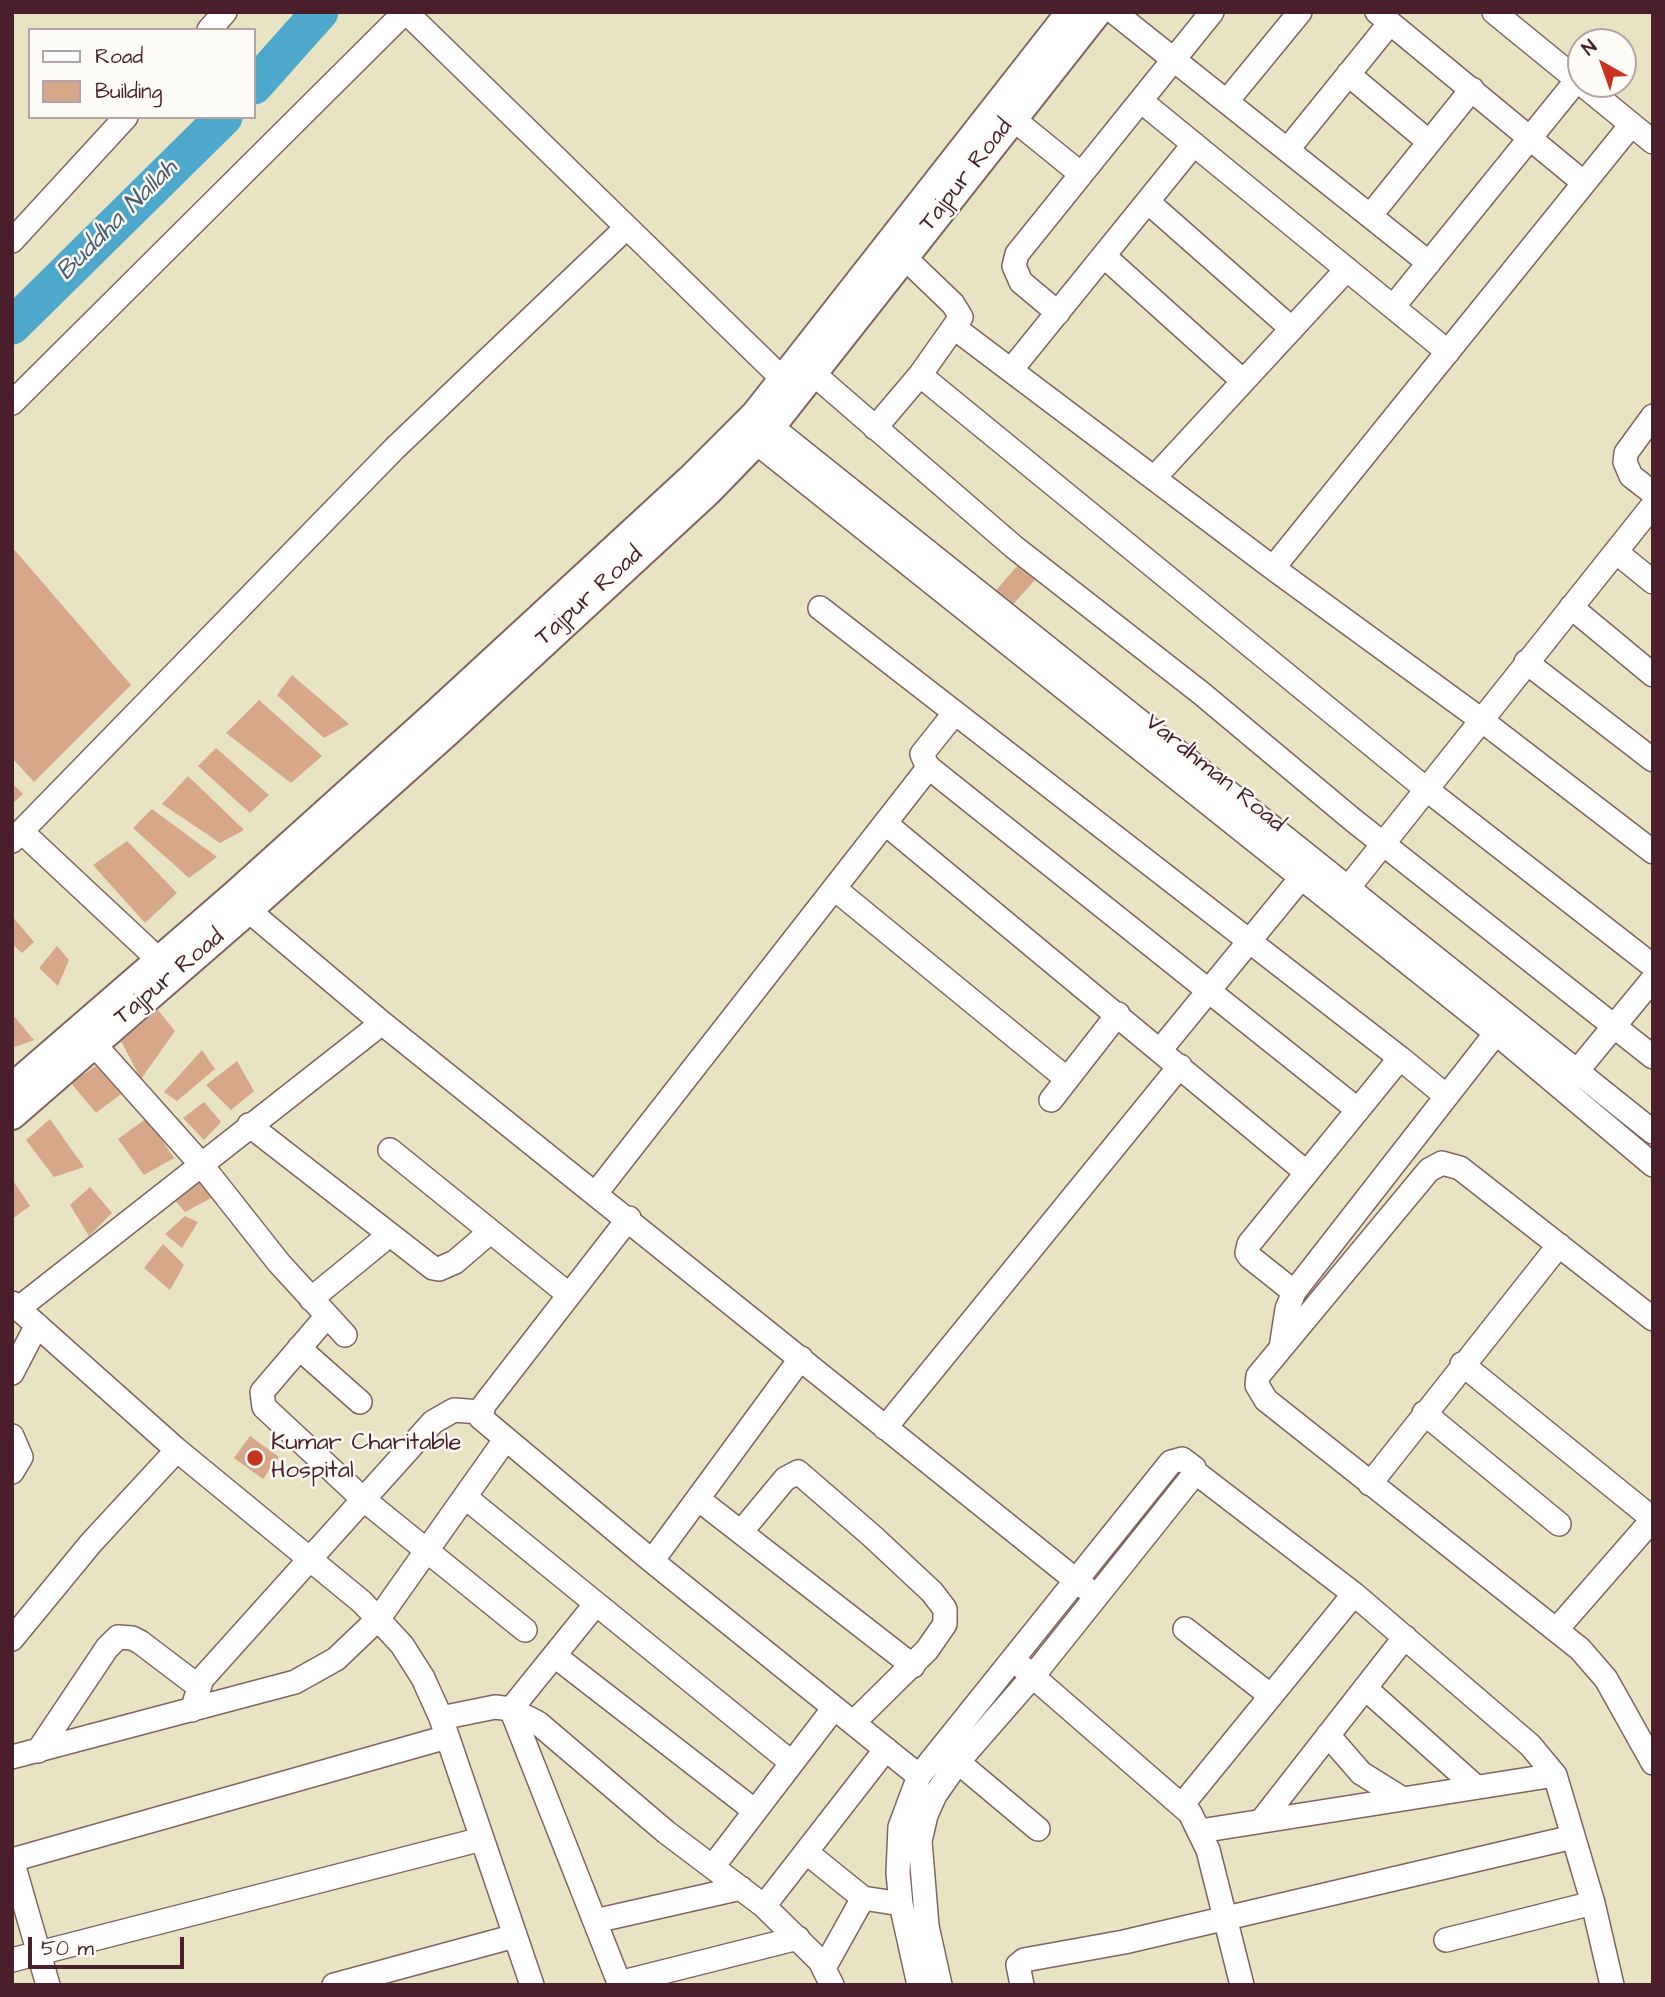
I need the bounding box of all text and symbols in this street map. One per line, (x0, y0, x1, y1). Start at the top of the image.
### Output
legend (28, 28, 256, 119)
north arrow (1567, 28, 1637, 98)
text: N (1576, 34, 1603, 62)
text: Road (95, 42, 143, 71)
text: Building (95, 77, 162, 106)
street label: Tajpur Road (914, 114, 1020, 238)
water label: Buddha Nallah (51, 154, 185, 288)
street label: Tajpur Road (530, 541, 650, 653)
street label: Vardhman Road (1138, 709, 1290, 839)
street label: Tajpur Road (109, 924, 231, 1032)
place label: Kumar Charitable Hospital (271, 1430, 462, 1486)
marker: Kumar Charitable Hospital (245, 1448, 265, 1468)
scale bar (32, 1924, 187, 1968)
text: 50 m (41, 1934, 94, 1963)

